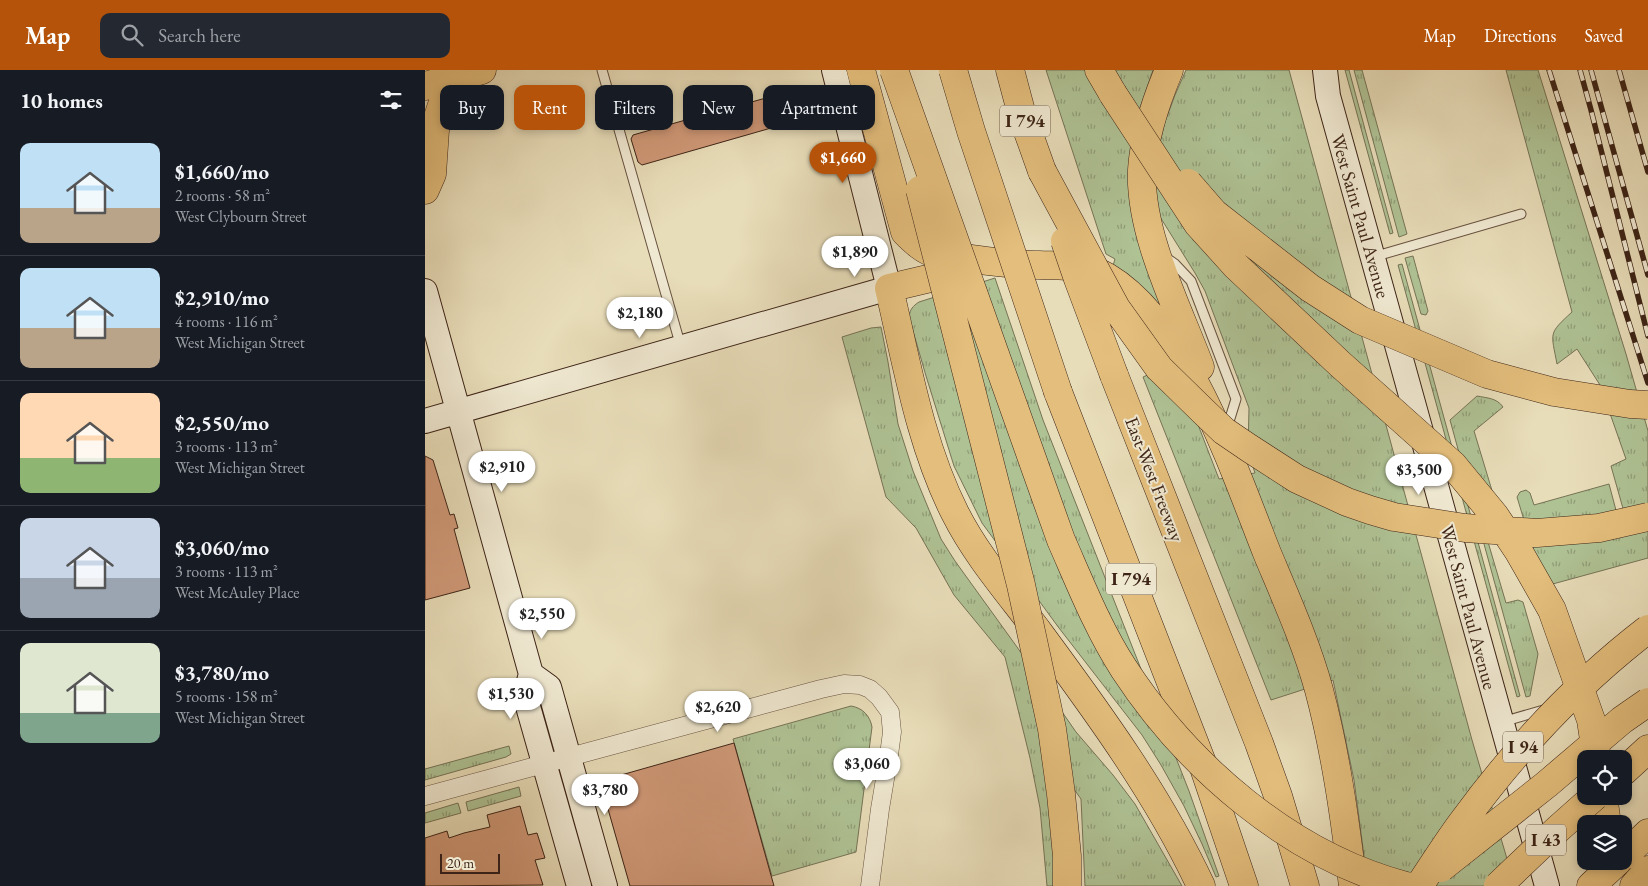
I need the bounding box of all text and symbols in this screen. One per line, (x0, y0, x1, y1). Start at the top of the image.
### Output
search box (100, 13, 450, 58)
text: Map (25, 20, 70, 51)
icon: search (118, 21, 146, 49)
text: Search here (158, 23, 241, 48)
text: Map (1424, 24, 1456, 47)
text: Directions (1484, 24, 1556, 47)
text: Saved (1584, 24, 1623, 47)
chip: Buy (440, 85, 504, 130)
chip: Rent (514, 85, 585, 130)
chip: Filters (595, 85, 673, 130)
chip: New (683, 85, 753, 130)
chip: Apartment (763, 85, 875, 130)
icon: filters (377, 86, 405, 114)
text: 10 homes (20, 87, 103, 114)
road number: I 794 (1000, 106, 1050, 136)
street label: West Saint Paul Avenue (1325, 131, 1396, 301)
pin: $1,660 (802, 142, 884, 184)
text: $1,660 (820, 147, 866, 168)
text: $1,660/mo (175, 158, 269, 185)
icon: home (60, 163, 120, 223)
text: 2 rooms · 58 m² (175, 185, 270, 206)
text: West Clybourn Street (175, 206, 307, 227)
pin: $1,890 (814, 236, 896, 278)
text: $1,890 (832, 241, 878, 262)
text: $2,910/mo (175, 284, 269, 311)
icon: home (60, 288, 120, 348)
pin: $2,180 (599, 296, 681, 339)
text: $2,180 (617, 302, 663, 323)
text: 4 rooms · 116 m² (175, 311, 278, 332)
text: West Michigan Street (175, 332, 305, 353)
text: $2,550/mo (175, 409, 269, 436)
icon: home (60, 413, 120, 473)
street label: East-West Freeway (1119, 413, 1190, 546)
text: 3 rooms · 113 m² (175, 436, 278, 457)
pin: $2,910 (461, 450, 543, 493)
pin: $3,500 (1378, 454, 1460, 496)
text: $2,910 (479, 456, 525, 477)
text: West Michigan Street (175, 457, 305, 478)
text: $3,500 (1396, 459, 1442, 480)
street label: West Saint Paul Avenue (1434, 522, 1503, 692)
text: $3,060/mo (175, 534, 269, 561)
icon: home (60, 538, 120, 598)
text: 3 rooms · 113 m² (175, 561, 278, 582)
road number: I 794 (1106, 564, 1156, 594)
text: West McAuley Place (175, 582, 300, 603)
pin: $2,550 (501, 598, 583, 640)
text: $2,550 (519, 603, 565, 624)
text: $3,780/mo (175, 659, 269, 686)
icon: home (60, 663, 120, 723)
pin: $1,530 (470, 678, 552, 720)
text: $1,530 (488, 683, 534, 704)
text: 5 rooms · 158 m² (175, 686, 278, 707)
pin: $2,620 (677, 690, 759, 733)
text: $2,620 (695, 696, 741, 717)
text: West Michigan Street (175, 707, 305, 728)
road number: I 94 (1503, 732, 1543, 762)
pin: $3,060 (826, 748, 908, 790)
map controls (1577, 750, 1632, 870)
button: locate (1577, 750, 1632, 805)
text: $3,060 (844, 753, 890, 774)
pin: $3,780 (564, 774, 646, 816)
text: $3,780 (582, 779, 628, 800)
button: layers (1577, 815, 1632, 870)
road number: I 43 (1526, 824, 1566, 856)
scale bar (440, 851, 500, 874)
text: 20 m (447, 854, 474, 872)

